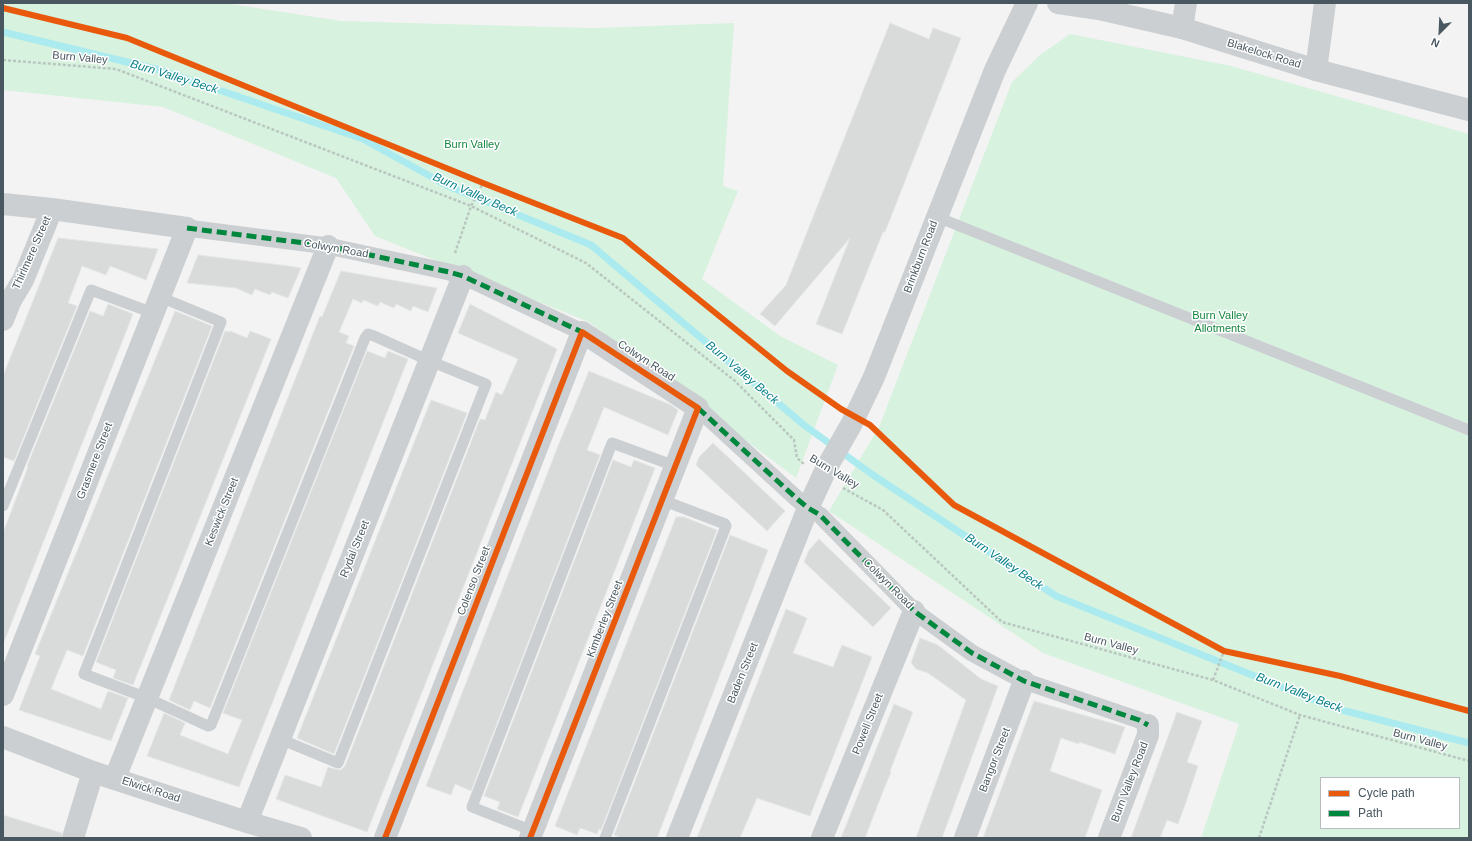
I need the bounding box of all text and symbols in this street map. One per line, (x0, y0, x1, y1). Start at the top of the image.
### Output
north arrow (1420, 12, 1460, 52)
text: N (1429, 36, 1441, 50)
street label: Blakelock Road (1226, 37, 1302, 71)
street label: Burn Valley (52, 49, 108, 67)
water label: Burn Valley Beck (128, 57, 220, 97)
park label: Burn Valley (444, 138, 500, 152)
water label: Burn Valley Beck (431, 170, 519, 220)
street label: Thirlmere Street (10, 214, 54, 292)
street label: Brinkburn Road (901, 219, 941, 295)
street label: Colwyn Road (303, 237, 369, 261)
park label: Burn Valley Allotments (1192, 309, 1248, 335)
street label: Colwyn Road (615, 338, 677, 384)
water label: Burn Valley Beck (703, 338, 781, 408)
street label: Grasmere Street (74, 421, 116, 501)
street label: Burn Valley (807, 452, 861, 492)
street label: Keswick Street (202, 476, 242, 548)
street label: Rydal Street (338, 518, 372, 580)
water label: Burn Valley Beck (962, 531, 1046, 593)
street label: Colenso Street (455, 545, 493, 617)
street label: Colwyn Road (860, 556, 916, 612)
street label: Kimberley Street (584, 579, 626, 659)
street label: Burn Valley (1083, 630, 1139, 658)
street label: Baden Street (725, 641, 761, 705)
water label: Burn Valley Beck (1254, 670, 1344, 716)
street label: Powell Street (850, 691, 886, 757)
street label: Bangor Street (977, 726, 1013, 794)
street label: Burn Valley (1392, 726, 1448, 754)
street label: Burn Valley Road (1109, 740, 1151, 824)
street label: Elwick Road (120, 774, 182, 806)
legend (1320, 777, 1460, 829)
text: Cycle path (1358, 786, 1415, 800)
text: Path (1358, 806, 1383, 820)

